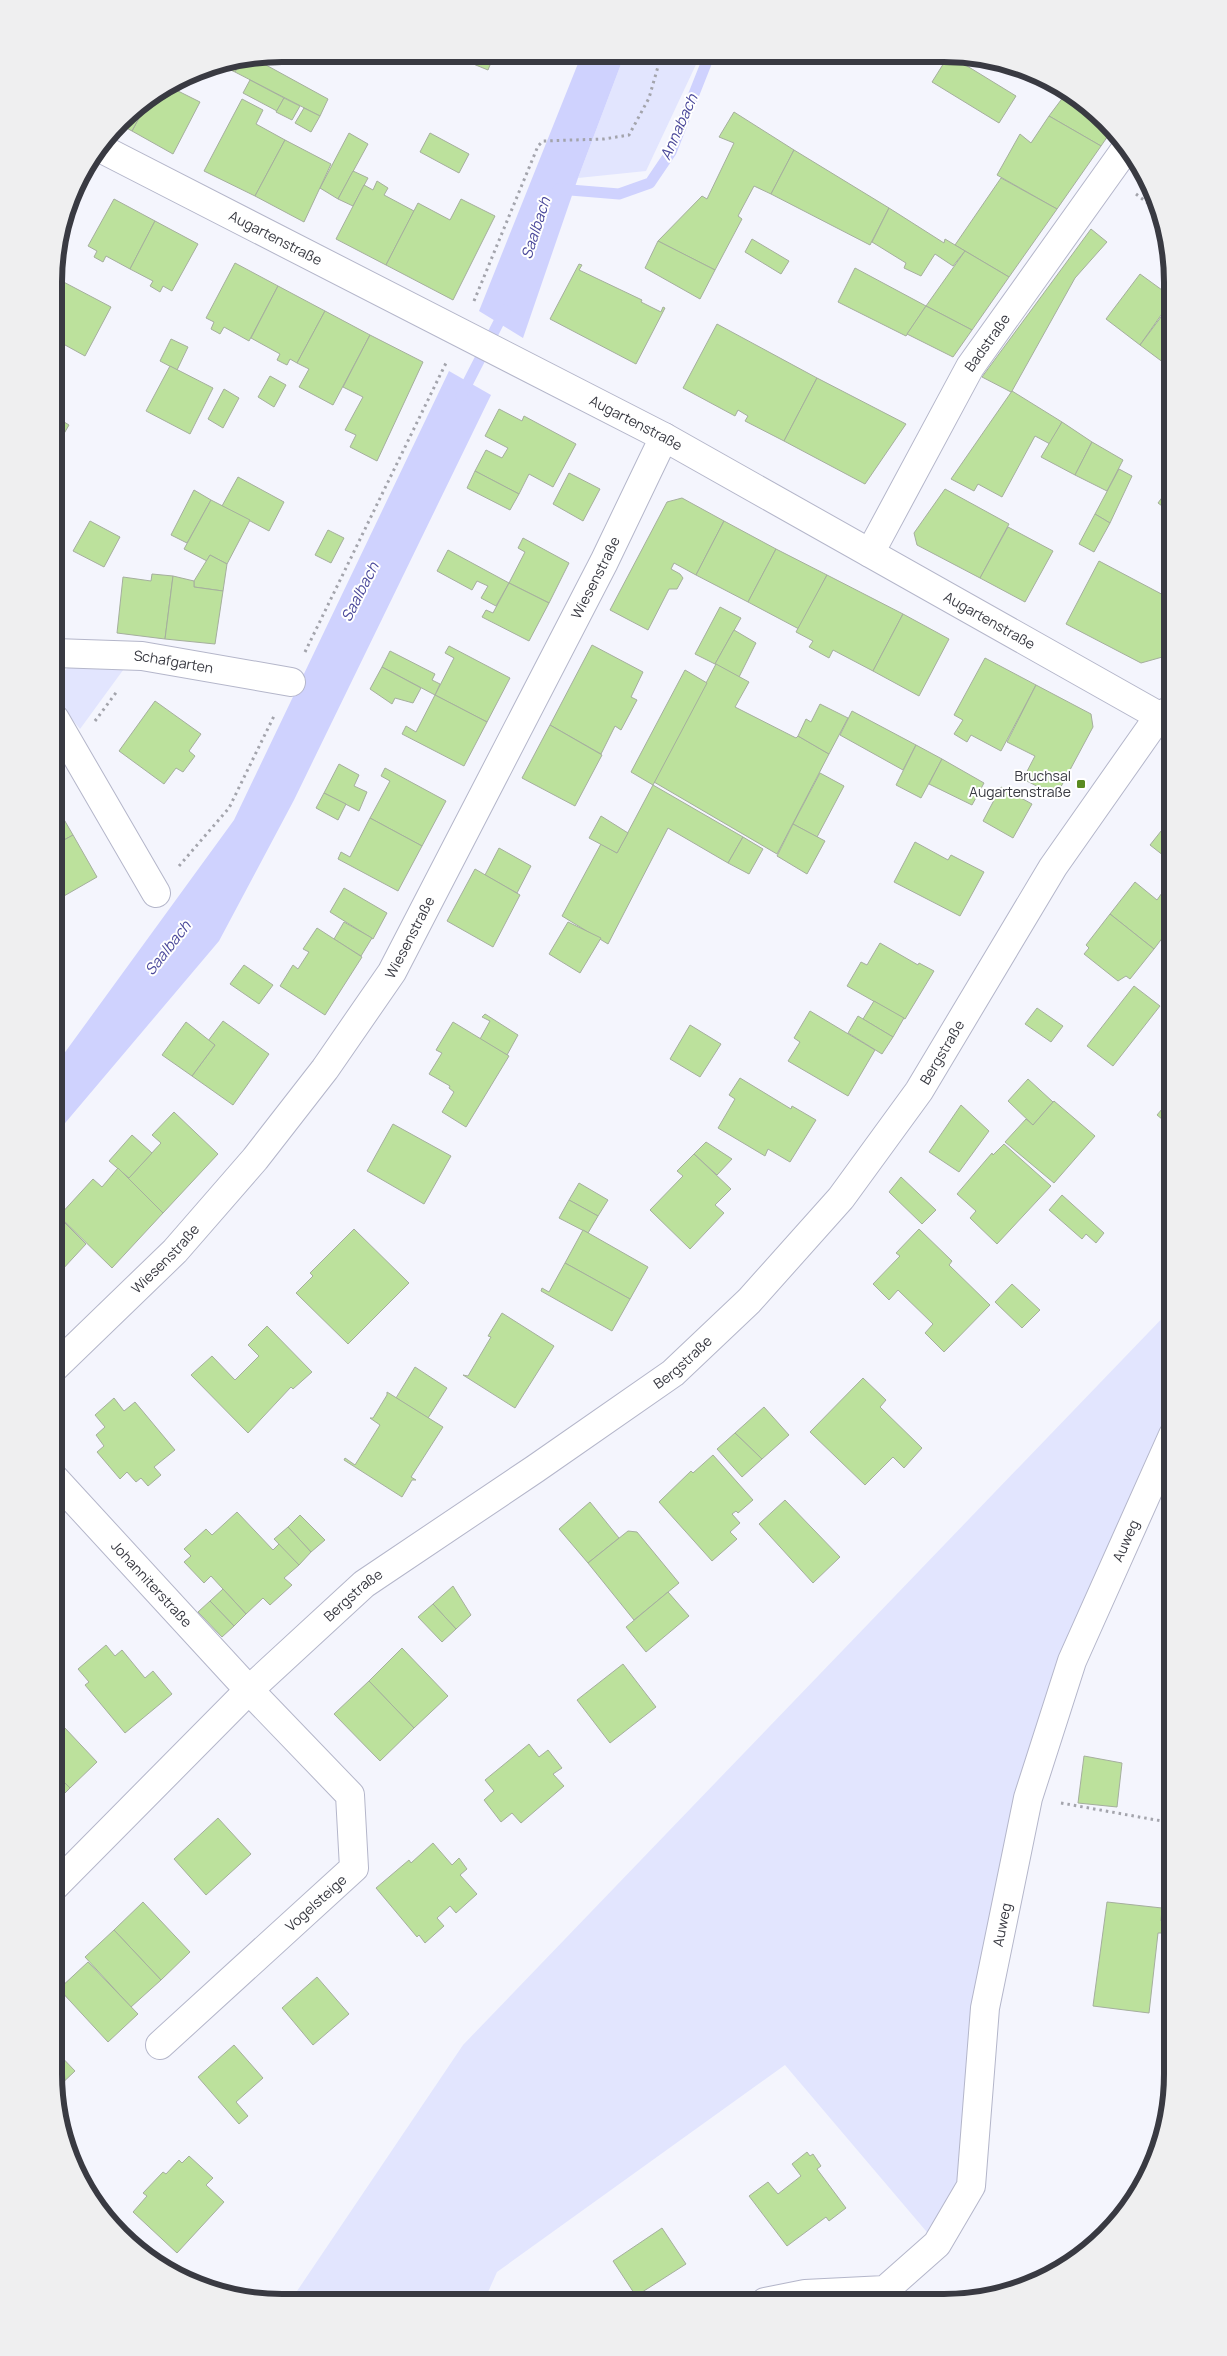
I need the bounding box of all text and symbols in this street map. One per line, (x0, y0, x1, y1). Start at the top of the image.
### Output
water label: Annabach (655, 90, 703, 163)
water label: Saalbach (516, 193, 556, 261)
street label: Augartenstraße (226, 206, 326, 269)
street label: Badstraße (960, 310, 1014, 375)
street label: Augartenstraße (586, 390, 686, 454)
street label: Wiesenstraße (566, 533, 624, 622)
water label: Saalbach (336, 558, 384, 625)
street label: Augartenstraße (940, 587, 1039, 653)
street label: Schafgarten (134, 646, 215, 677)
place label: Bruchsal Augartenstraße (969, 766, 1071, 801)
marker: Bruchsal Augartenstraße (1075, 778, 1087, 790)
street label: Wiesenstraße (380, 893, 439, 982)
water label: Saalbach (140, 915, 196, 979)
street label: Bergstraße (915, 1016, 968, 1088)
street label: Wiesenstraße (127, 1220, 203, 1297)
street label: Bergstraße (649, 1331, 716, 1393)
street label: Auweg (1108, 1517, 1143, 1565)
street label: Johanniterstraße (107, 1536, 196, 1631)
street label: Bergstraße (319, 1564, 386, 1626)
street label: Vogelsteige (281, 1870, 350, 1935)
street label: Auweg (988, 1901, 1015, 1948)

